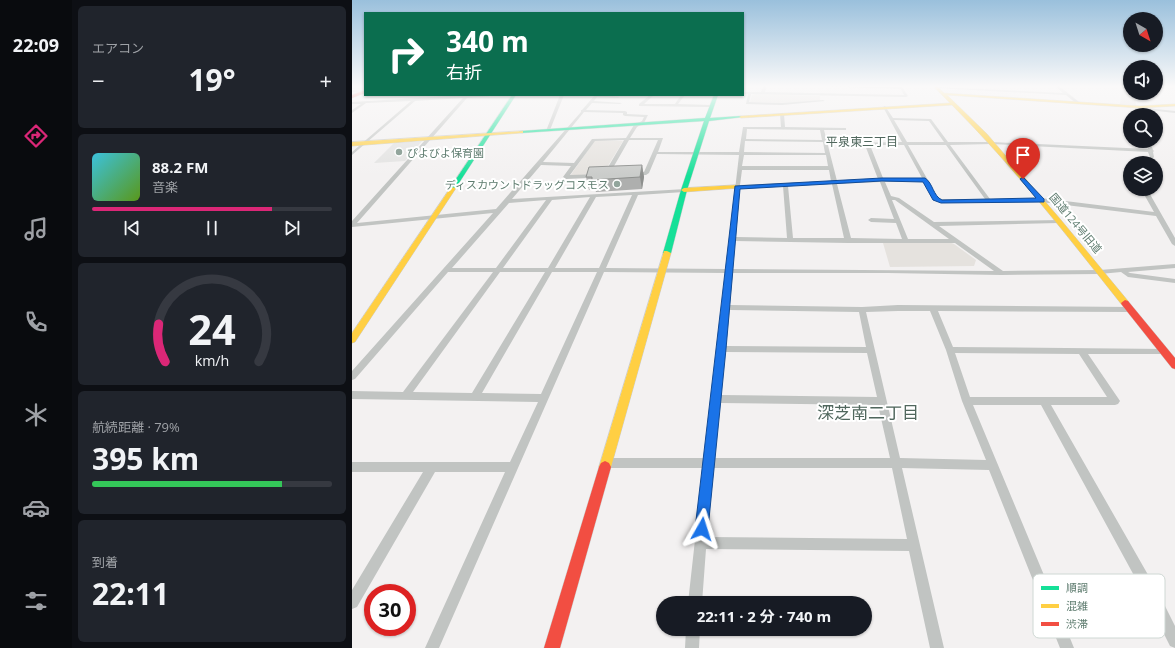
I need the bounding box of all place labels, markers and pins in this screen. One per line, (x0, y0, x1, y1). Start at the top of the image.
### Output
pin (1006, 138, 1040, 179)
place label: ぴよびよ保育園 (407, 145, 484, 160)
marker: ぴよびよ保育園 (394, 147, 404, 157)
place label: ディスカウントドラッグコスモス (445, 177, 609, 192)
marker: ディスカウントドラッグコスモス (612, 179, 622, 189)

